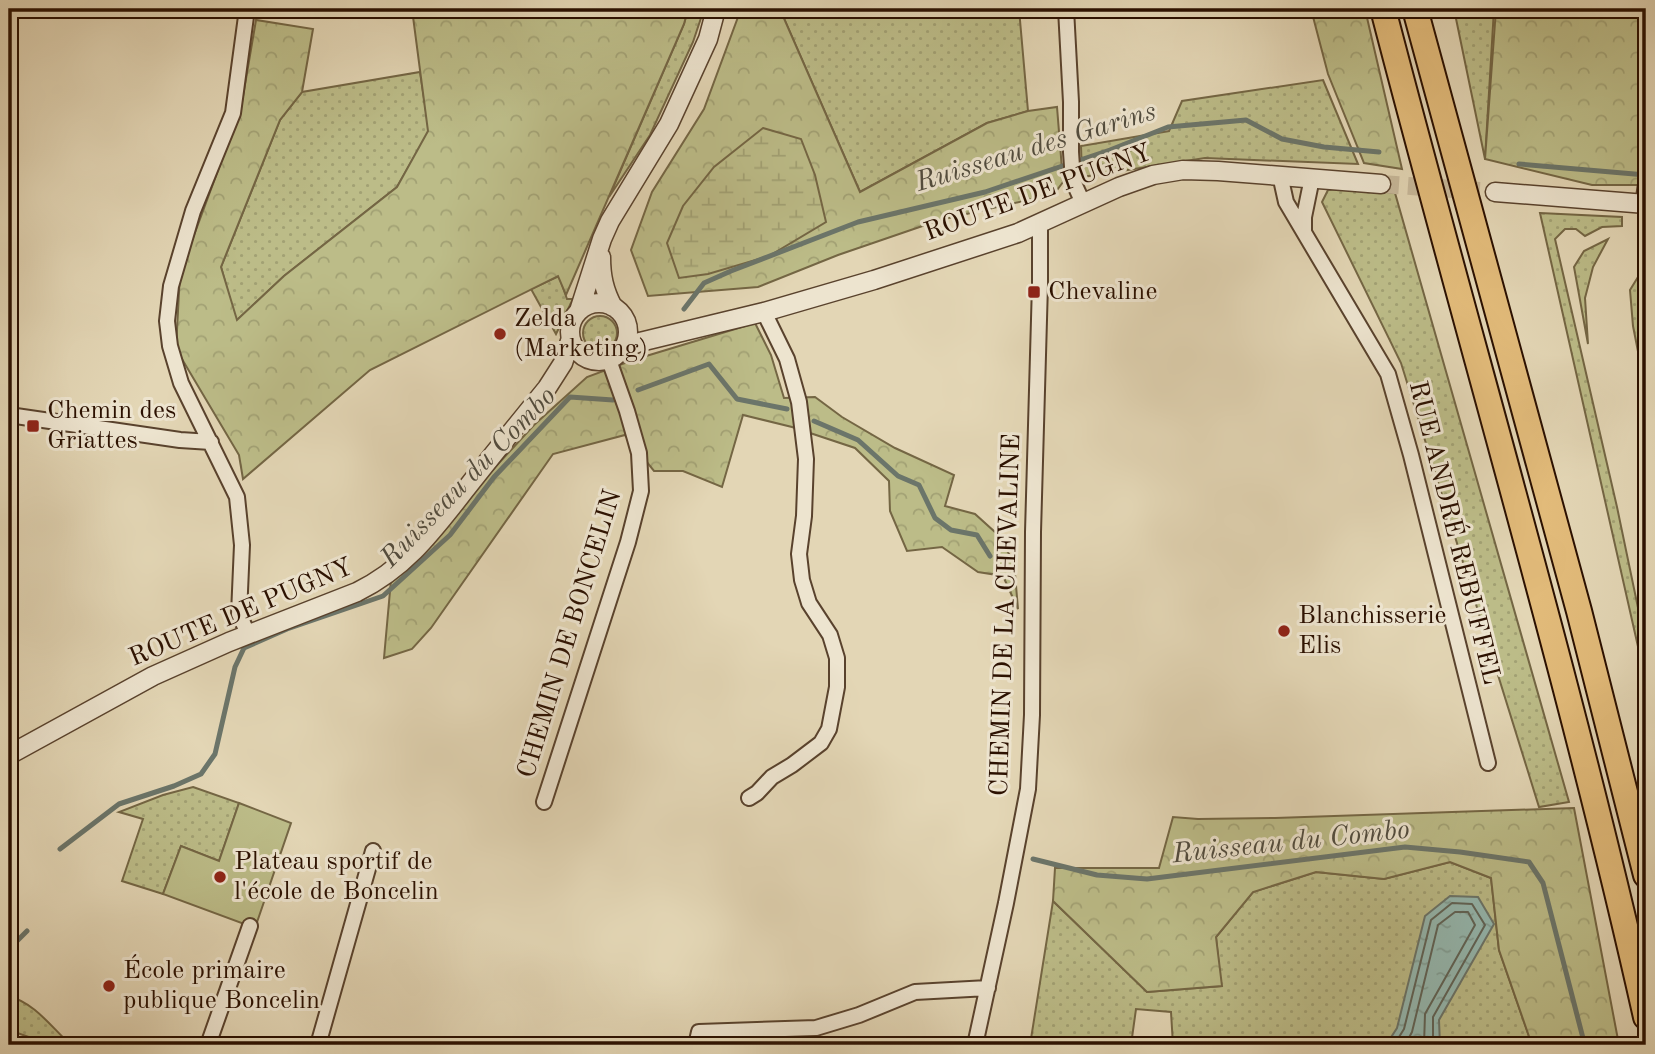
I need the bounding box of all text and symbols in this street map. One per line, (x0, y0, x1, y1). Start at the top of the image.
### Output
water label: Ruisseau des Garins (911, 98, 1160, 198)
street label: ROUTE DE PUGNY (921, 140, 1155, 246)
place label: Chevaline (1048, 279, 1157, 305)
marker: Chevaline (1026, 284, 1042, 300)
place label: Zelda (Marketing) (514, 306, 648, 362)
marker: Zelda (Marketing) (492, 326, 508, 342)
street label: RUE ANDRÉ REBUFFEL (1404, 378, 1508, 687)
water label: Ruisseau du Combo (375, 382, 562, 574)
place label: Chemin des Griattes (47, 398, 176, 454)
marker: Chemin des Griattes (25, 418, 41, 434)
street label: CHEMIN DE LA CHEVALINE (987, 433, 1025, 797)
street label: CHEMIN DE BONCELIN (514, 487, 626, 781)
street label: ROUTE DE PUGNY (125, 554, 357, 672)
place label: Blanchisserie Elis (1298, 603, 1447, 659)
marker: Blanchisserie Elis (1276, 623, 1292, 639)
water label: Ruisseau du Combo (1170, 817, 1411, 870)
place label: Plateau sportif de l'école de Boncelin (234, 849, 439, 905)
marker: Plateau sportif de l'école de Boncelin (212, 869, 228, 885)
place label: École primaire publique Boncelin (123, 954, 320, 1014)
marker: École primaire publique Boncelin (101, 978, 117, 994)

